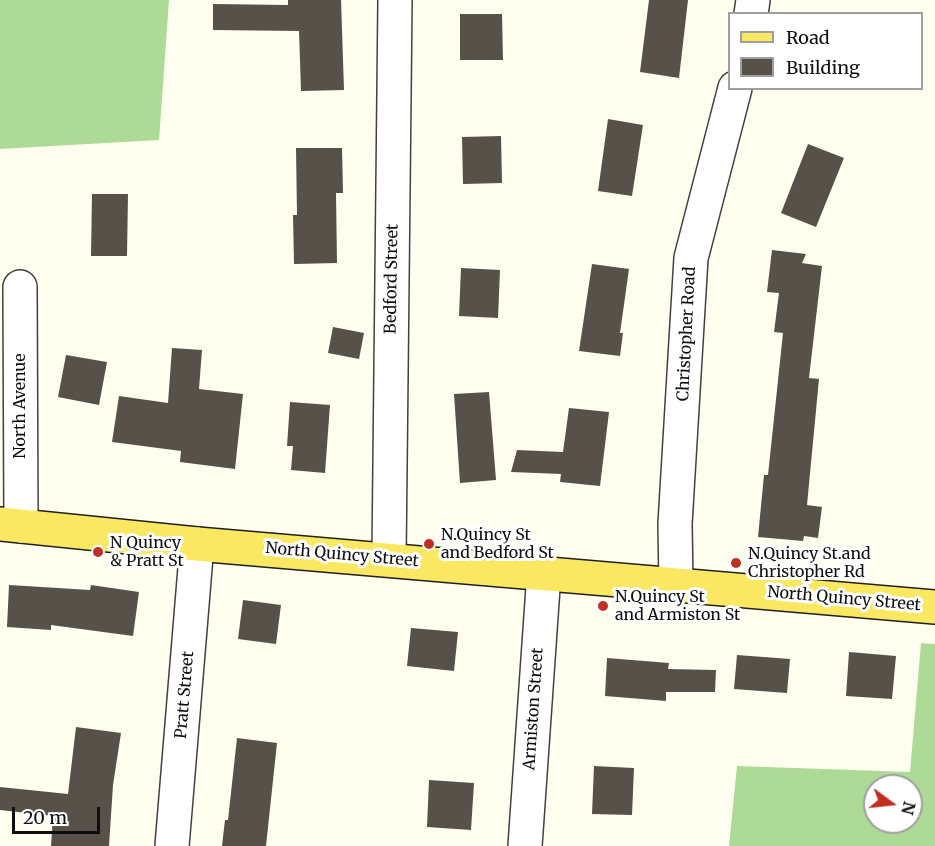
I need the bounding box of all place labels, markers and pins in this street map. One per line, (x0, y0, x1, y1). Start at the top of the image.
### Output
place label: N.Quincy St and Bedford St (441, 525, 554, 563)
place label: N Quincy & Pratt St (110, 533, 184, 571)
marker: N.Quincy St and Bedford St (422, 537, 436, 551)
place label: N.Quincy St.and Christopher Rd (748, 544, 871, 582)
marker: N Quincy & Pratt St (91, 545, 105, 559)
marker: N.Quincy St.and Christopher Rd (729, 556, 743, 570)
place label: N.Quincy St and Armiston St (615, 587, 740, 625)
marker: N.Quincy St and Armiston St (596, 599, 610, 613)

